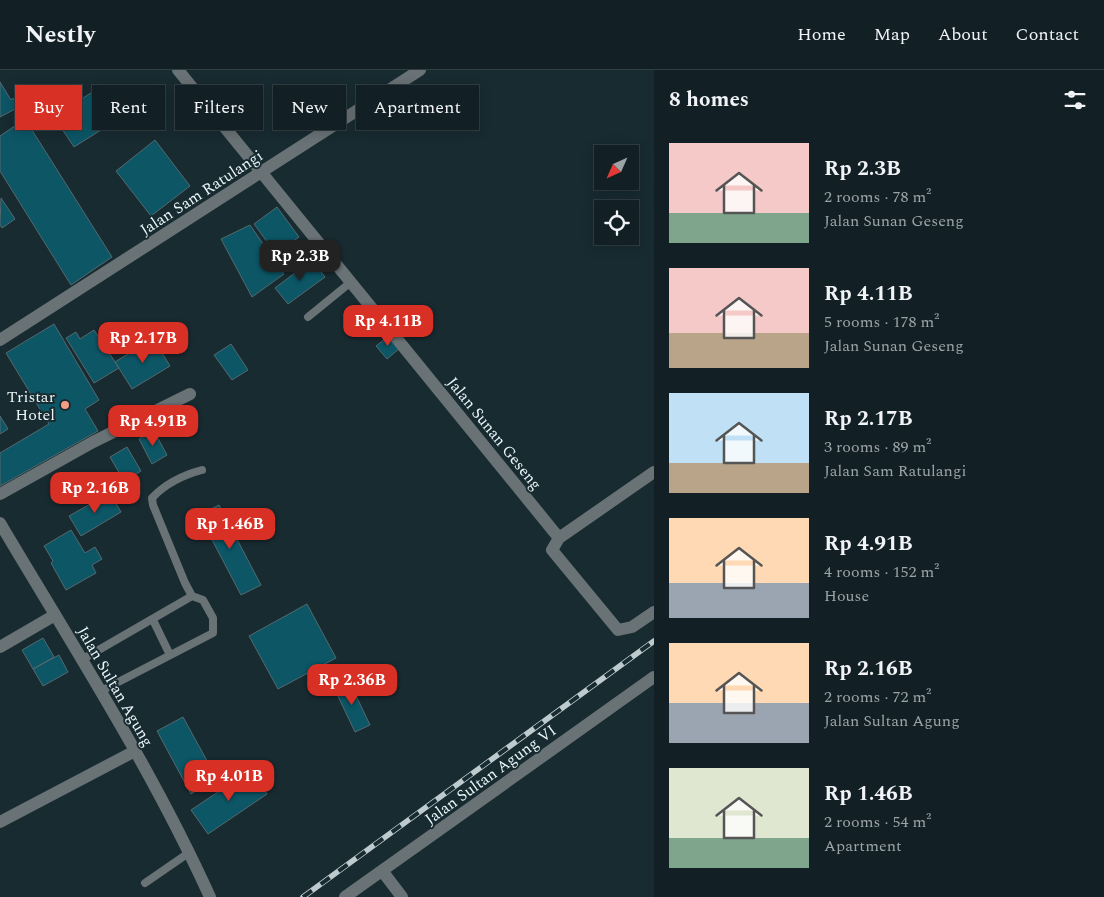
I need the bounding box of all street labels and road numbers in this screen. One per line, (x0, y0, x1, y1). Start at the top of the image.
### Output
street label: Jalan Sam Ratulangi (135, 144, 268, 242)
street label: Jalan Sunan Geseng (441, 372, 548, 496)
street label: Jalan Sultan Agung (71, 622, 159, 751)
street label: Jalan Sultan Agung VI (420, 719, 561, 831)

